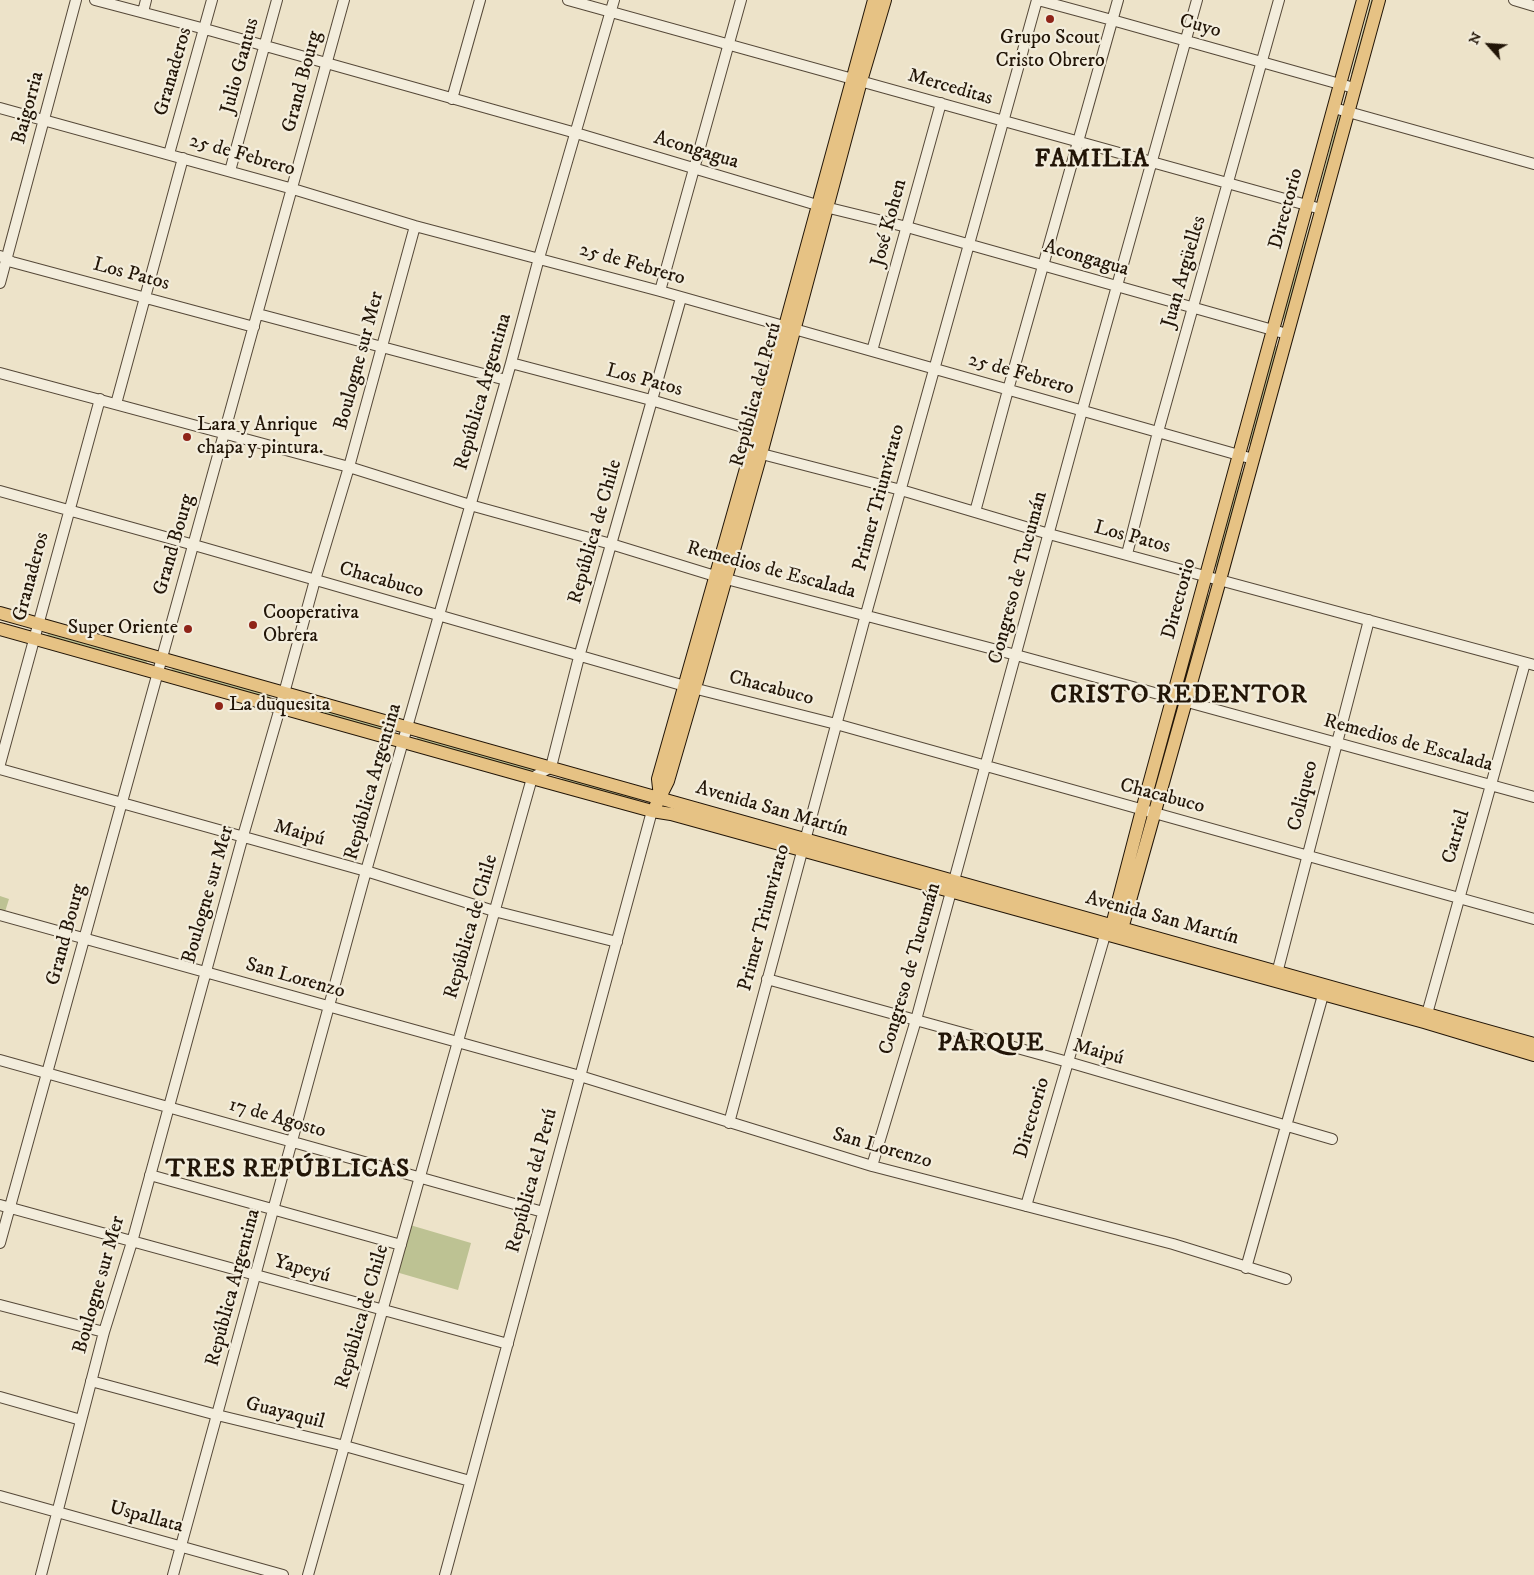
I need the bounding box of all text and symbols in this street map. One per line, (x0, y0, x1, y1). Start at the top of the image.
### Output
street label: Cuyo (1176, 10, 1224, 44)
marker: Grupo Scout Cristo Obrero (1044, 13, 1056, 25)
street label: Julio Gantus (217, 16, 265, 116)
north arrow (1464, 20, 1514, 70)
street label: Granaderos (150, 25, 198, 119)
place label: Grupo Scout Cristo Obrero (995, 27, 1105, 74)
street label: Grand Bourg (278, 29, 328, 135)
text: N (1465, 29, 1486, 48)
street label: Merceditas (905, 64, 995, 112)
street label: Baigorria (8, 69, 50, 147)
street label: Acongagua (651, 127, 741, 175)
street label: 25 de Febrero (186, 129, 298, 183)
district label: FAMILIA (1034, 146, 1150, 176)
street label: Directorio (1265, 166, 1309, 252)
street label: José Kohen (867, 177, 913, 269)
street label: Juan Argüelles (1158, 213, 1212, 331)
street label: Acongagua (1041, 235, 1131, 283)
street label: 25 de Febrero (576, 238, 688, 292)
street label: Los Patos (90, 253, 172, 297)
street label: Boulogne sur Mer (330, 289, 390, 433)
street label: República Argentina (450, 311, 518, 473)
street label: República del Perú (726, 320, 788, 470)
street label: 25 de Febrero (965, 348, 1077, 402)
street label: Los Patos (603, 359, 685, 403)
place label: Lara y Anrique chapa y pintura. (197, 414, 324, 461)
street label: Primer Triunvirato (849, 422, 911, 574)
marker: Lara y Anrique chapa y pintura. (181, 431, 193, 443)
street label: República de Chile (564, 457, 628, 607)
street label: Congreso de Tucumán (984, 489, 1054, 667)
street label: Grand Bourg (149, 492, 201, 598)
street label: Los Patos (1091, 516, 1173, 560)
street label: Granaderos (9, 530, 55, 624)
street label: Remedios de Escalada (684, 537, 858, 605)
street label: Directorio (1158, 556, 1202, 642)
street label: Chacabuco (336, 558, 426, 604)
place label: Cooperativa Obrera (263, 602, 359, 649)
place label: Super Oriente (68, 617, 178, 641)
marker: Cooperativa Obrera (247, 619, 259, 631)
marker: Super Oriente (182, 623, 194, 635)
street label: Chacabuco (726, 666, 816, 712)
district label: CRISTO REDENTOR (1048, 682, 1310, 712)
place label: La duquesita (229, 694, 330, 718)
marker: La duquesita (213, 700, 225, 712)
street label: República Argentina (340, 701, 408, 863)
street label: Remedios de Escalada (1321, 710, 1495, 778)
street label: Coliqueo (1284, 758, 1324, 834)
street label: Chacabuco (1117, 774, 1207, 820)
street label: Avenida San Martín (693, 777, 851, 843)
street label: Catriel (1438, 807, 1476, 867)
street label: Maipú (271, 815, 327, 853)
street label: Boulogne sur Mer (178, 823, 240, 967)
street label: Primer Triunvirato (734, 842, 796, 994)
street label: República de Chile (440, 852, 504, 1002)
street label: Congreso de Tucumán (875, 880, 947, 1058)
street label: Grand Bourg (42, 882, 92, 988)
street label: Avenida San Martín (1083, 887, 1241, 951)
street label: San Lorenzo (242, 953, 348, 1005)
district label: PARQUE (936, 1030, 1046, 1060)
street label: Maipú (1070, 1034, 1126, 1072)
street label: Directorio (1010, 1075, 1056, 1161)
street label: 17 de Agosto (226, 1094, 328, 1144)
street label: República del Perú (502, 1106, 564, 1256)
street label: San Lorenzo (829, 1123, 935, 1175)
district label: TRES REPÚBLICAS (164, 1156, 412, 1186)
street label: República Argentina (201, 1207, 267, 1369)
street label: Boulogne sur Mer (69, 1213, 131, 1357)
street label: República de Chile (331, 1242, 395, 1392)
street label: Yapeyú (271, 1251, 333, 1289)
street label: Guayaquil (243, 1393, 327, 1435)
street label: Uspallata (106, 1497, 186, 1539)

